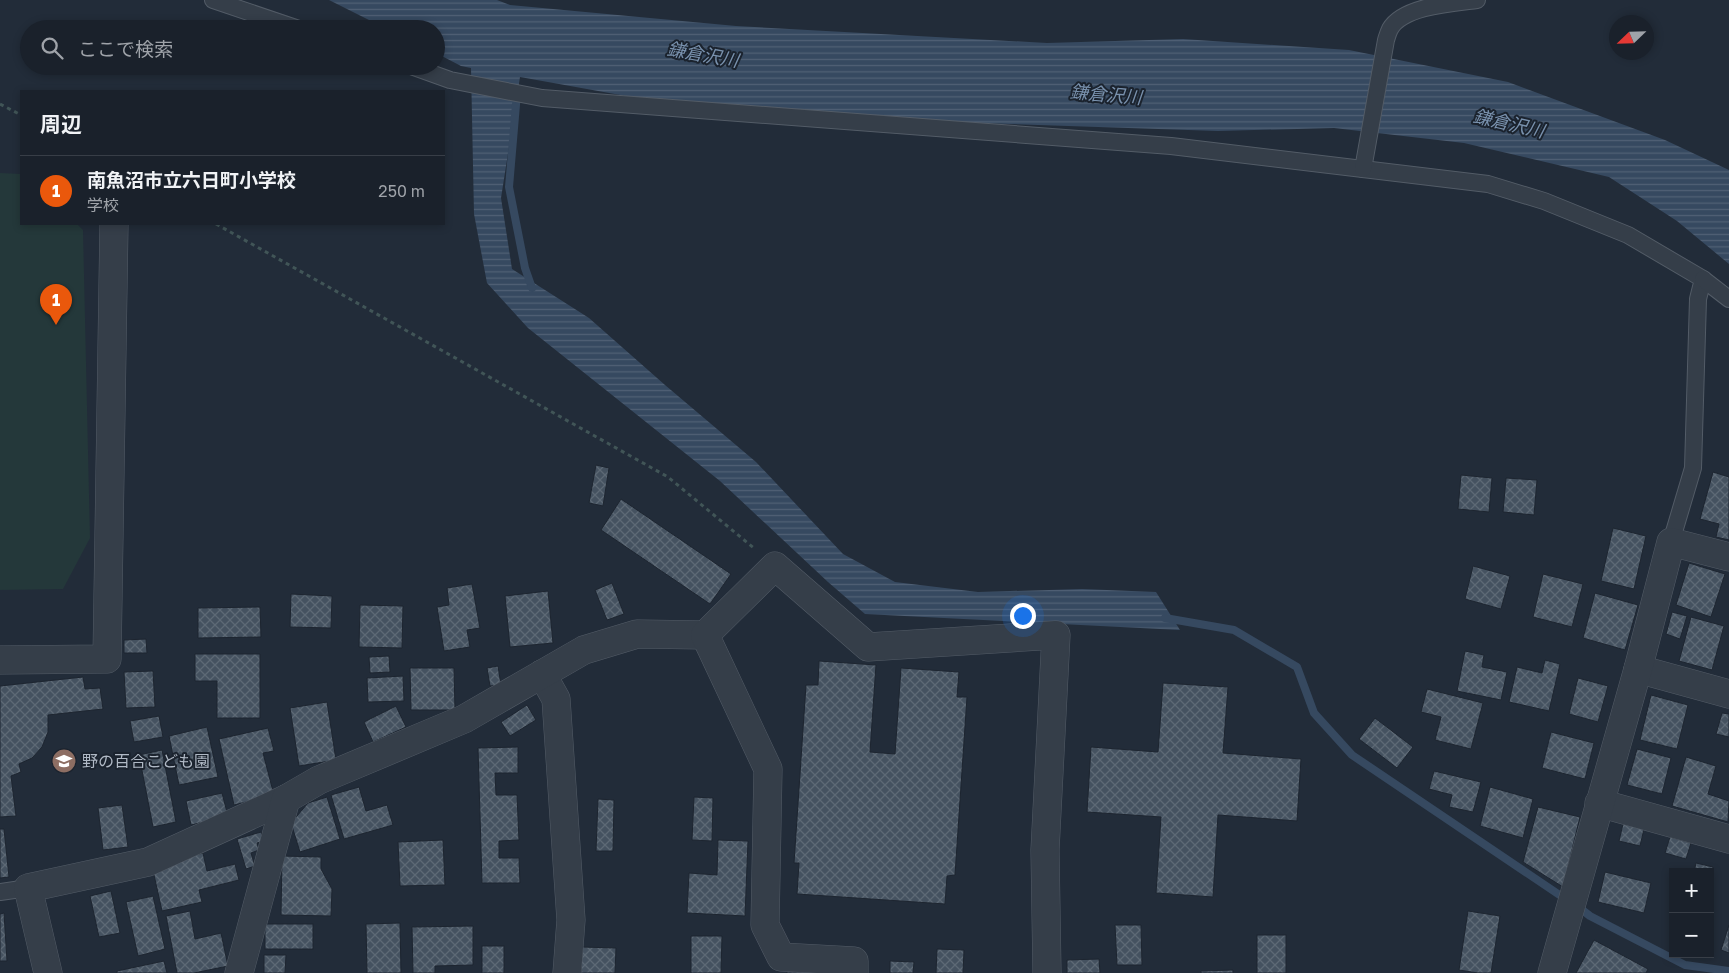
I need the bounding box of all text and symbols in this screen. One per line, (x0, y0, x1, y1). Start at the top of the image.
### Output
north arrow (1609, 15, 1654, 60)
search box (20, 20, 445, 75)
icon: search (38, 34, 66, 62)
text: ここで検索 (78, 37, 173, 60)
water label: 鎌倉沢川 (666, 37, 742, 71)
water label: 鎌倉沢川 (1069, 80, 1145, 108)
water label: 鎌倉沢川 (1471, 104, 1549, 142)
text: 周辺 (40, 111, 82, 137)
text: 南魚沼市立六日町小学校 (87, 168, 296, 191)
text: 1 (52, 181, 60, 201)
text: 250 m (378, 181, 425, 201)
text: 学校 (87, 195, 119, 215)
pin: 1 (40, 284, 72, 325)
your location (1010, 603, 1036, 629)
school or university icon: 野の百合こども園 (51, 748, 77, 774)
place label: 野の百合こども園 (82, 751, 210, 771)
map controls (1669, 868, 1714, 958)
button: + (1669, 868, 1714, 913)
button: − (1669, 913, 1714, 958)

